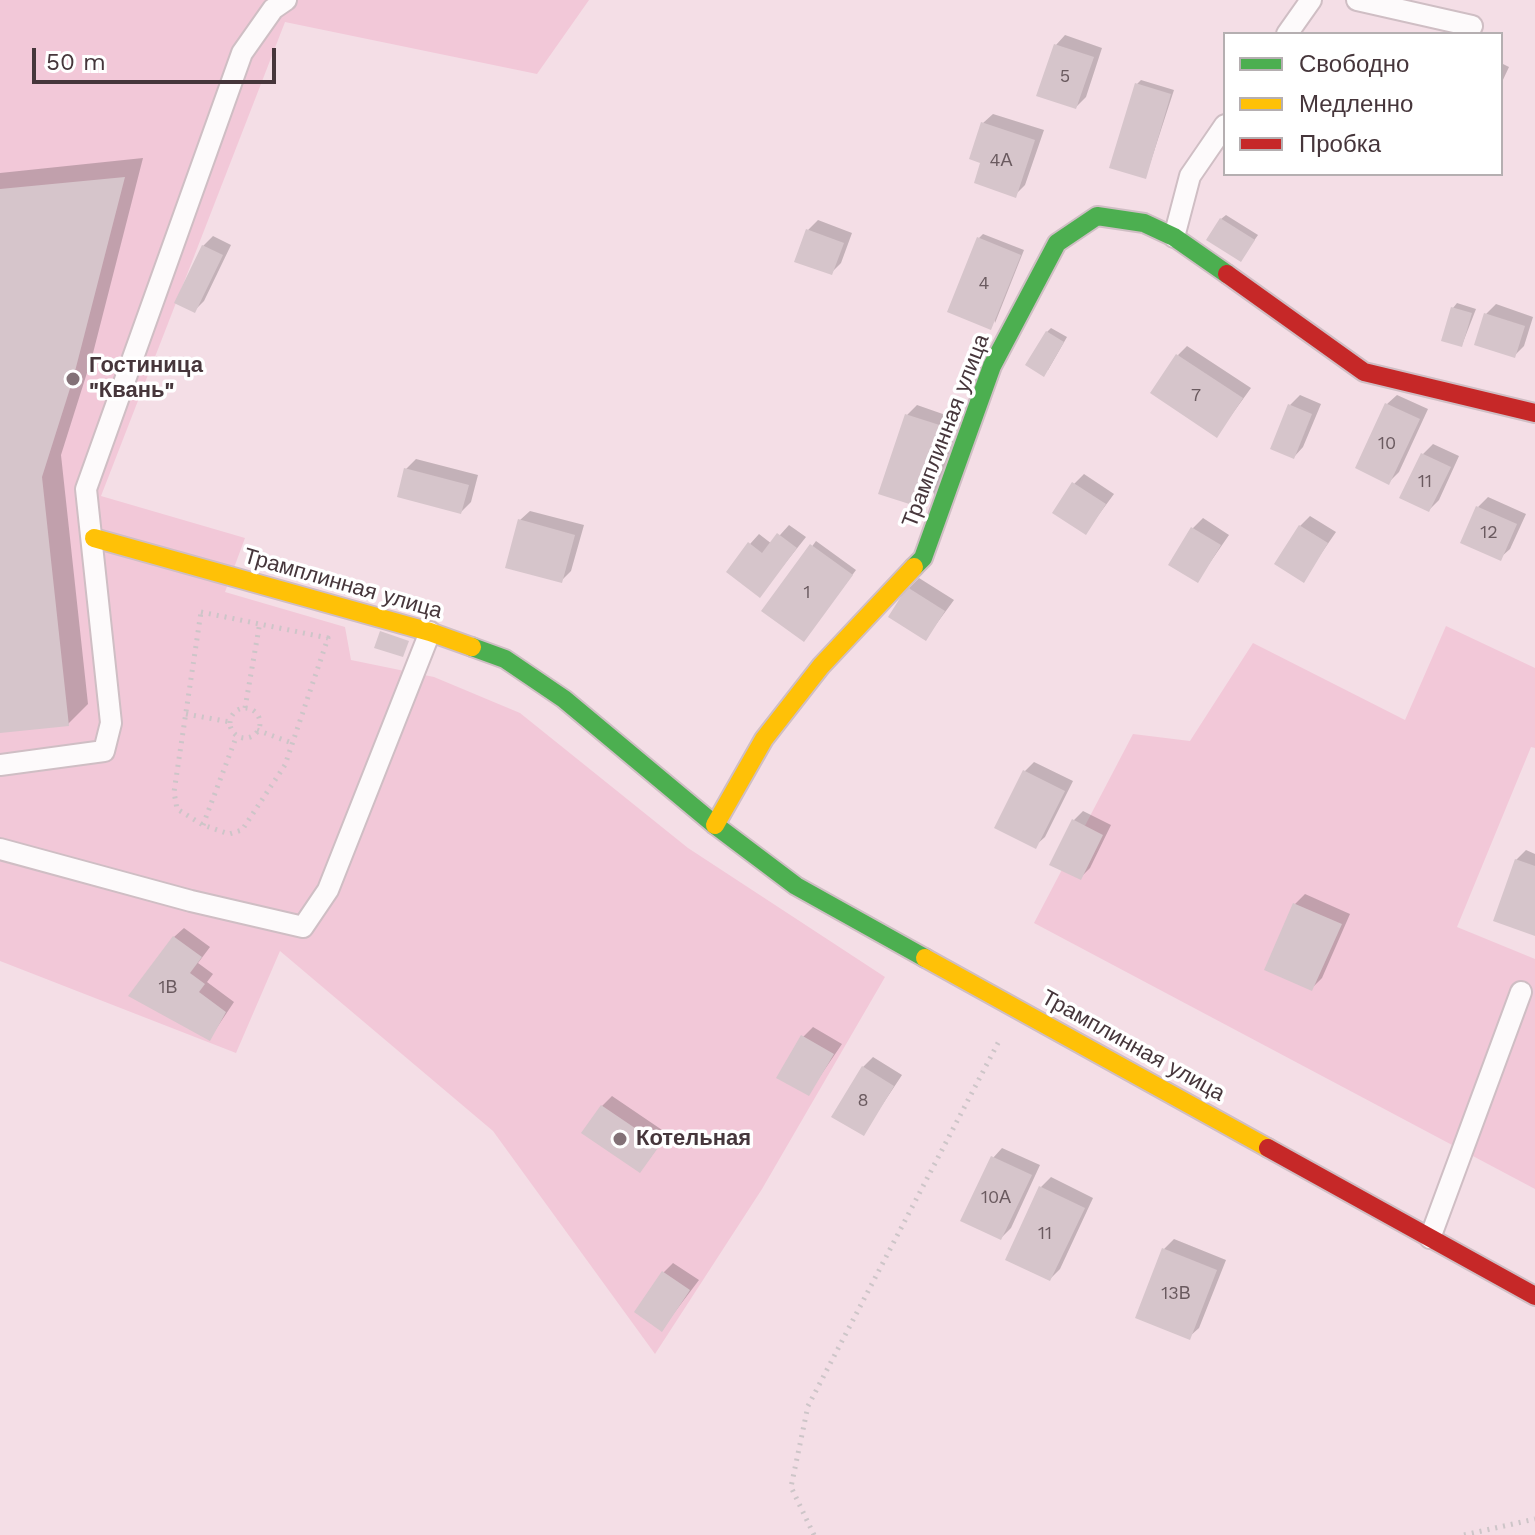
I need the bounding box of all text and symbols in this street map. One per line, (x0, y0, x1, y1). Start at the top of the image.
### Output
scale bar (36, 32, 280, 82)
legend (1223, 32, 1503, 176)
text: 50 m (46, 48, 106, 76)
text: Свободно (1299, 50, 1409, 78)
house number: 5 (1060, 66, 1070, 88)
text: Медленно (1299, 90, 1413, 118)
text: Пробка (1299, 130, 1381, 158)
house number: 4А (989, 150, 1013, 172)
house number: 4 (979, 273, 989, 295)
street label: Трамплинная улица (897, 330, 995, 532)
place label: Гостиница "Квань" (89, 353, 203, 404)
marker: Гостиница "Квань" (64, 370, 82, 388)
house number: 7 (1191, 385, 1201, 407)
house number: 10 (1378, 433, 1396, 455)
house number: 11 (1418, 471, 1432, 493)
house number: 12 (1480, 522, 1498, 544)
street label: Трамплинная улица (241, 543, 445, 625)
house number: 1 (803, 582, 811, 604)
house number: 1В (158, 977, 178, 999)
street label: Трамплинная улица (1037, 985, 1229, 1107)
house number: 8 (857, 1090, 869, 1112)
place label: Котельная (636, 1126, 751, 1152)
marker: Котельная (611, 1130, 629, 1148)
house number: 10А (981, 1187, 1011, 1209)
house number: 11 (1038, 1223, 1052, 1245)
house number: 13В (1161, 1283, 1191, 1305)

